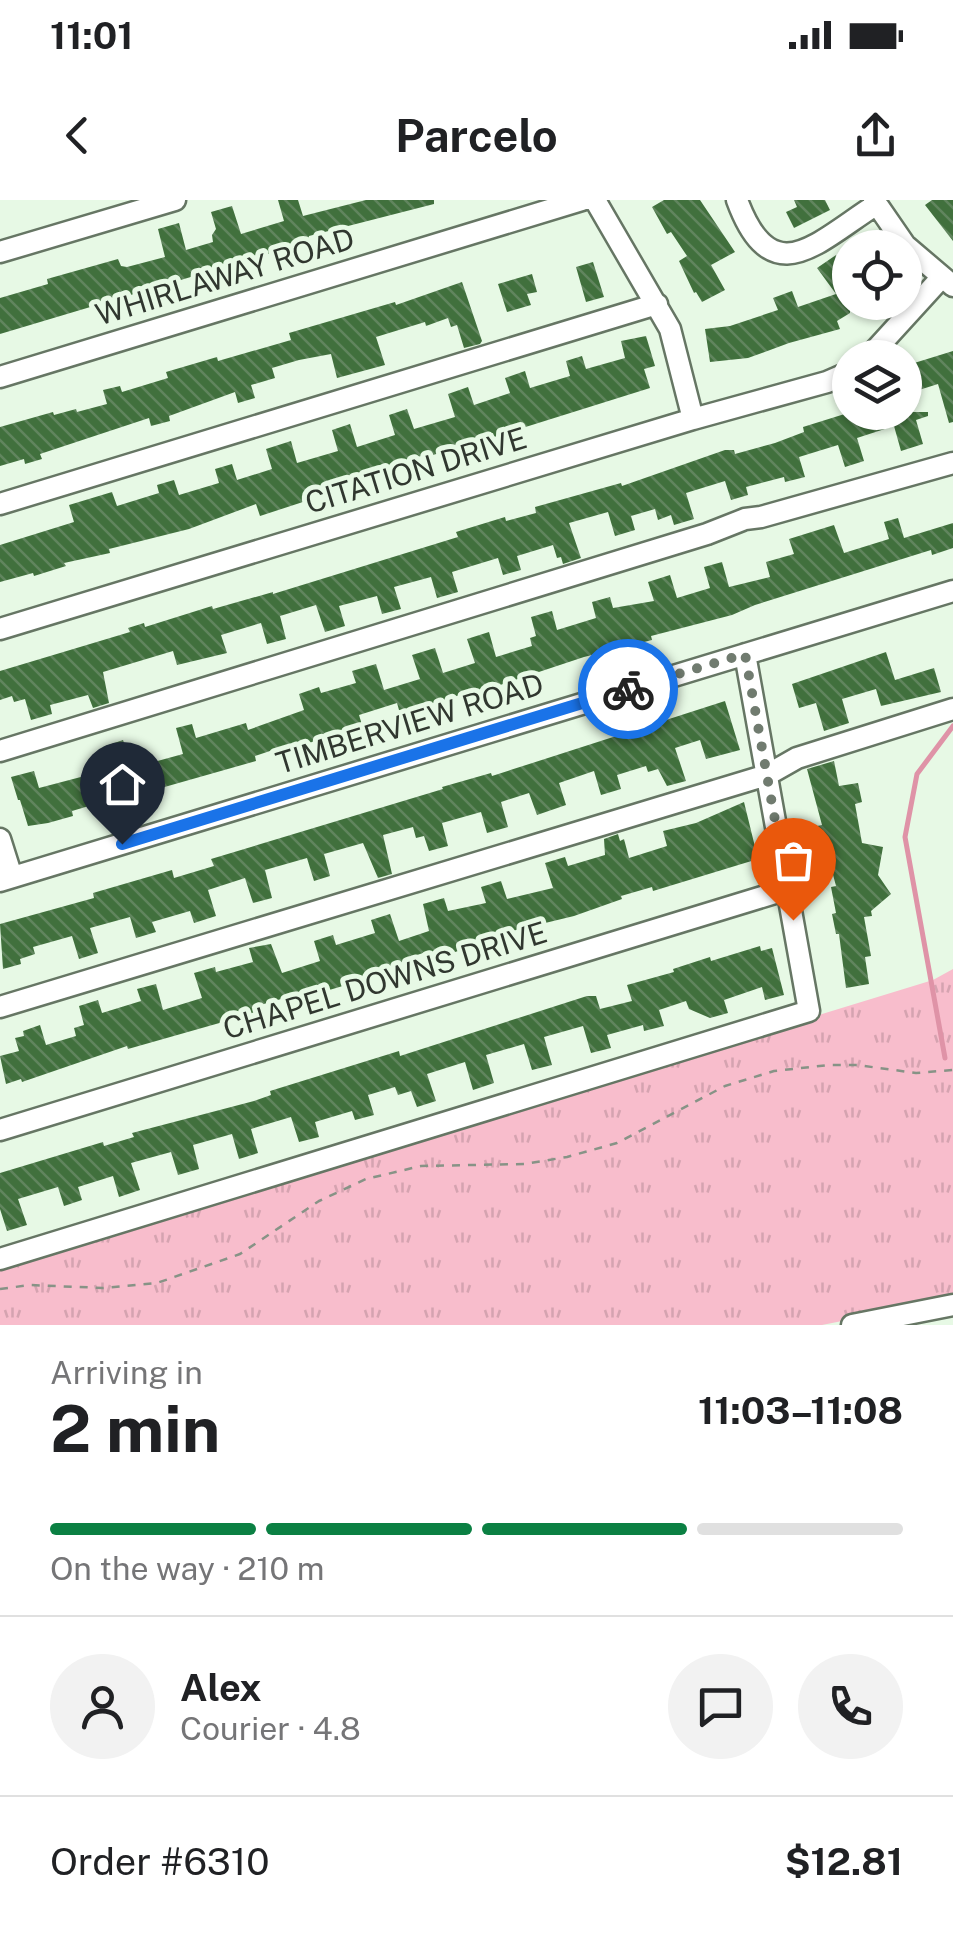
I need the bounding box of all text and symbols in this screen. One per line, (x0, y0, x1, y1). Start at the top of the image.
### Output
text: 11:01 (50, 13, 134, 58)
icon: back (50, 108, 105, 163)
icon: share (848, 108, 903, 163)
text: Parcelo (395, 109, 558, 162)
street label: WHIRLAWAY ROAD (91, 220, 358, 333)
map controls (832, 230, 922, 430)
button: locate (832, 230, 922, 320)
button: layers (832, 340, 922, 430)
street label: CITATION DRIVE (301, 419, 531, 521)
courier (578, 639, 678, 739)
icon: bike (601, 662, 656, 717)
street label: TIMBERVIEW ROAD (272, 665, 548, 781)
pin (80, 742, 165, 845)
icon: home (95, 757, 150, 812)
pin (751, 818, 836, 921)
icon: bag (766, 833, 821, 888)
street label: CHAPEL DOWNS DRIVE (218, 914, 551, 1046)
text: Arriving in (50, 1354, 203, 1391)
text: 11:03–11:08 (698, 1388, 903, 1433)
text: 2 min (50, 1390, 220, 1467)
text: On the way · 210 m (50, 1550, 324, 1587)
button: person (50, 1654, 155, 1759)
button: chat (668, 1654, 773, 1759)
button: phone (798, 1654, 903, 1759)
text: Alex (180, 1665, 262, 1710)
text: Courier · 4.8 (180, 1710, 361, 1747)
text: Order #6310 (50, 1839, 269, 1884)
text: $12.81 (785, 1839, 903, 1884)

